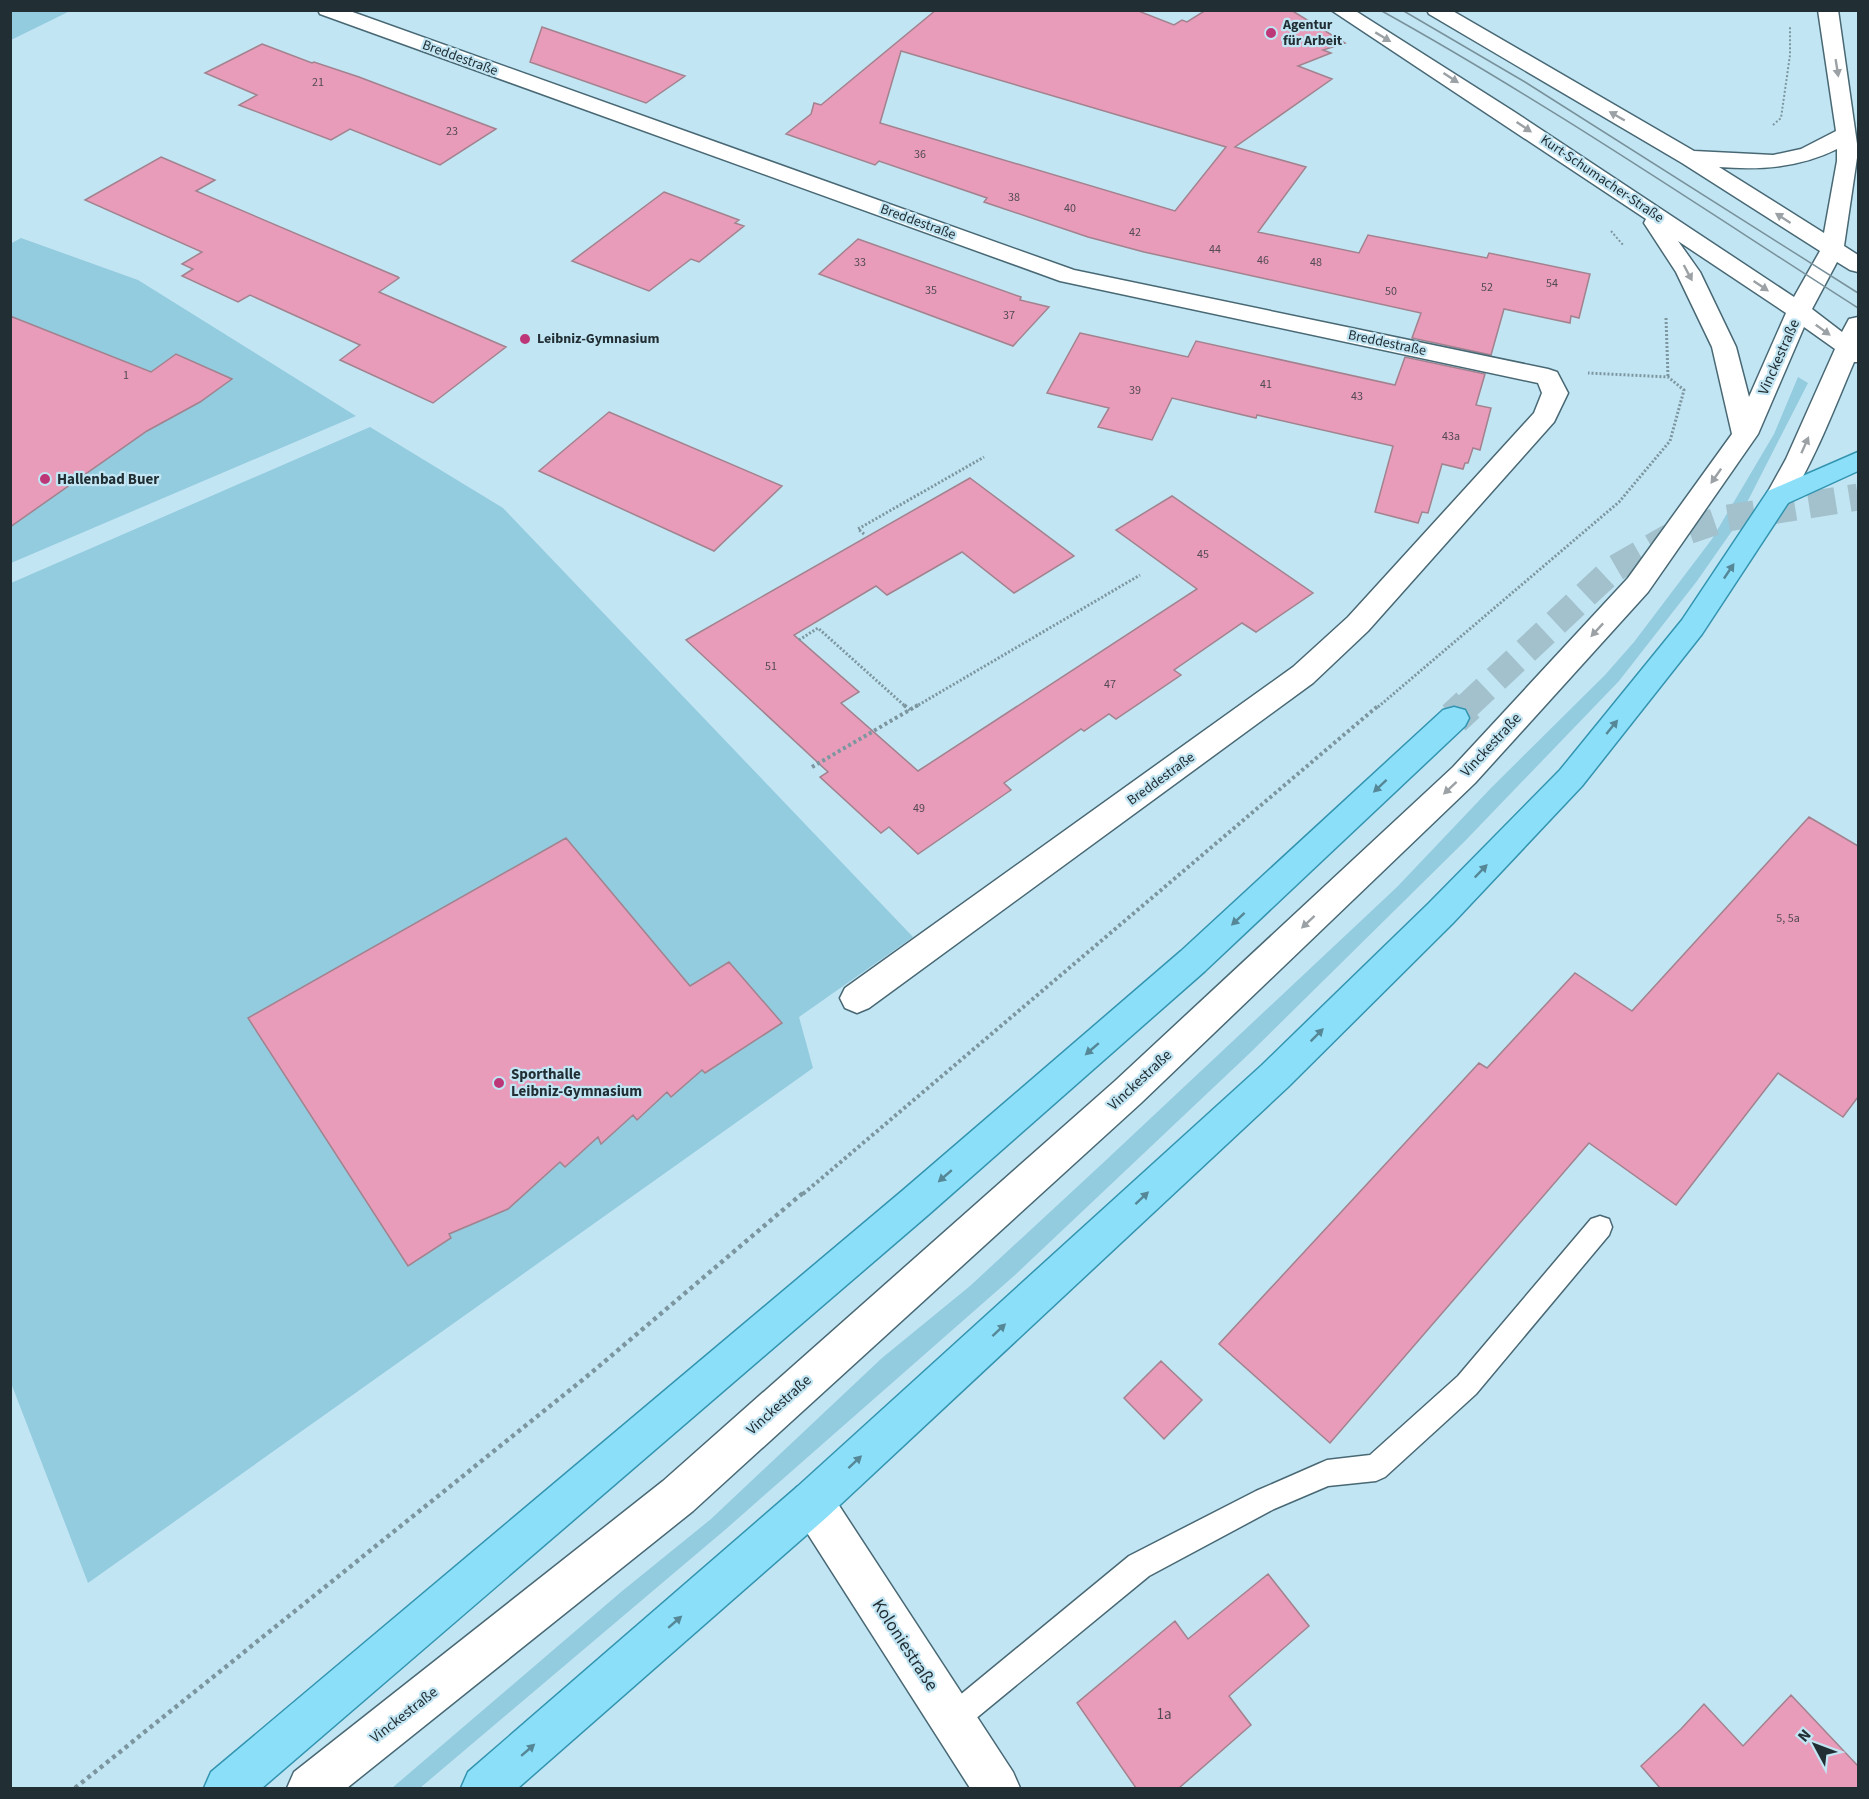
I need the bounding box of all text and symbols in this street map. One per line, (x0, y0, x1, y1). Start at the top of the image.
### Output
place label: Agentur für Arbeit (1282, 15, 1343, 51)
marker: Agentur für Arbeit (1264, 26, 1278, 40)
one-way arrow (1375, 31, 1391, 42)
street label: Breddestraße (419, 35, 501, 81)
one-way arrow (1833, 59, 1842, 78)
one-way arrow (1443, 73, 1459, 84)
house number: 21 (312, 74, 324, 91)
one-way arrow (1608, 111, 1625, 121)
one-way arrow (1516, 121, 1532, 133)
house number: 23 (446, 123, 458, 140)
street label: Kurt-Schumacher-Straße (1536, 130, 1668, 228)
house number: 36 (914, 146, 926, 163)
house number: 38 (1008, 189, 1020, 206)
street label: Breddestraße (877, 199, 959, 245)
house number: 40 (1064, 200, 1076, 217)
one-way arrow (1775, 213, 1791, 224)
house number: 42 (1129, 224, 1141, 241)
house number: 44 (1209, 241, 1221, 258)
house number: 46 (1257, 252, 1269, 269)
house number: 33 (854, 254, 866, 271)
house number: 48 (1310, 254, 1322, 271)
one-way arrow (1683, 264, 1693, 281)
house number: 54 (1546, 275, 1558, 292)
house number: 52 (1481, 279, 1493, 296)
one-way arrow (1753, 280, 1769, 292)
house number: 35 (925, 282, 937, 299)
house number: 50 (1385, 283, 1397, 300)
house number: 37 (1003, 307, 1015, 324)
street label: Vinckestraße (1753, 316, 1805, 398)
one-way arrow (1815, 324, 1831, 336)
street label: Breddestraße (1346, 325, 1428, 361)
place label: Leibniz-Gymnasium (537, 329, 659, 349)
marker: Leibniz-Gymnasium (518, 332, 532, 346)
house number: 1 (123, 367, 129, 384)
house number: 41 (1260, 376, 1272, 393)
house number: 39 (1129, 382, 1141, 399)
house number: 43 (1351, 388, 1363, 405)
house number: 43a (1442, 428, 1460, 445)
one-way arrow (1800, 436, 1810, 454)
one-way arrow (1710, 467, 1722, 483)
place label: Hallenbad Buer (57, 469, 159, 490)
marker: Hallenbad Buer (38, 472, 52, 486)
house number: 45 (1197, 546, 1209, 563)
one-way arrow (1723, 563, 1734, 579)
one-way arrow (1590, 622, 1604, 637)
house number: 51 (765, 658, 777, 675)
house number: 47 (1104, 676, 1116, 693)
street label: Vinckestraße (1456, 708, 1526, 782)
one-way arrow (1606, 719, 1619, 735)
street label: Breddestraße (1123, 748, 1199, 810)
one-way arrow (1373, 779, 1388, 793)
one-way arrow (1443, 781, 1458, 794)
house number: 49 (913, 800, 925, 817)
one-way arrow (1474, 865, 1488, 879)
house number: 5, 5a (1776, 910, 1800, 927)
one-way arrow (1230, 912, 1245, 926)
one-way arrow (1301, 915, 1316, 929)
one-way arrow (1310, 1028, 1324, 1042)
one-way arrow (1084, 1042, 1100, 1055)
street label: Vinckestraße (1103, 1045, 1177, 1115)
place label: Sporthalle Leibniz-Gymnasium (511, 1064, 642, 1102)
marker: Sporthalle Leibniz-Gymnasium (492, 1076, 506, 1090)
one-way arrow (937, 1170, 953, 1183)
one-way arrow (1135, 1191, 1150, 1205)
one-way arrow (991, 1324, 1006, 1337)
street label: Vinckestraße (742, 1370, 816, 1440)
one-way arrow (848, 1455, 863, 1469)
street label: Koloniestraße (866, 1594, 944, 1696)
one-way arrow (667, 1616, 682, 1629)
street label: Vinckestraße (366, 1682, 442, 1748)
house number: 1a (1156, 1704, 1172, 1725)
north arrow (1785, 1715, 1845, 1775)
text: N (1793, 1725, 1816, 1747)
one-way arrow (520, 1744, 535, 1757)

